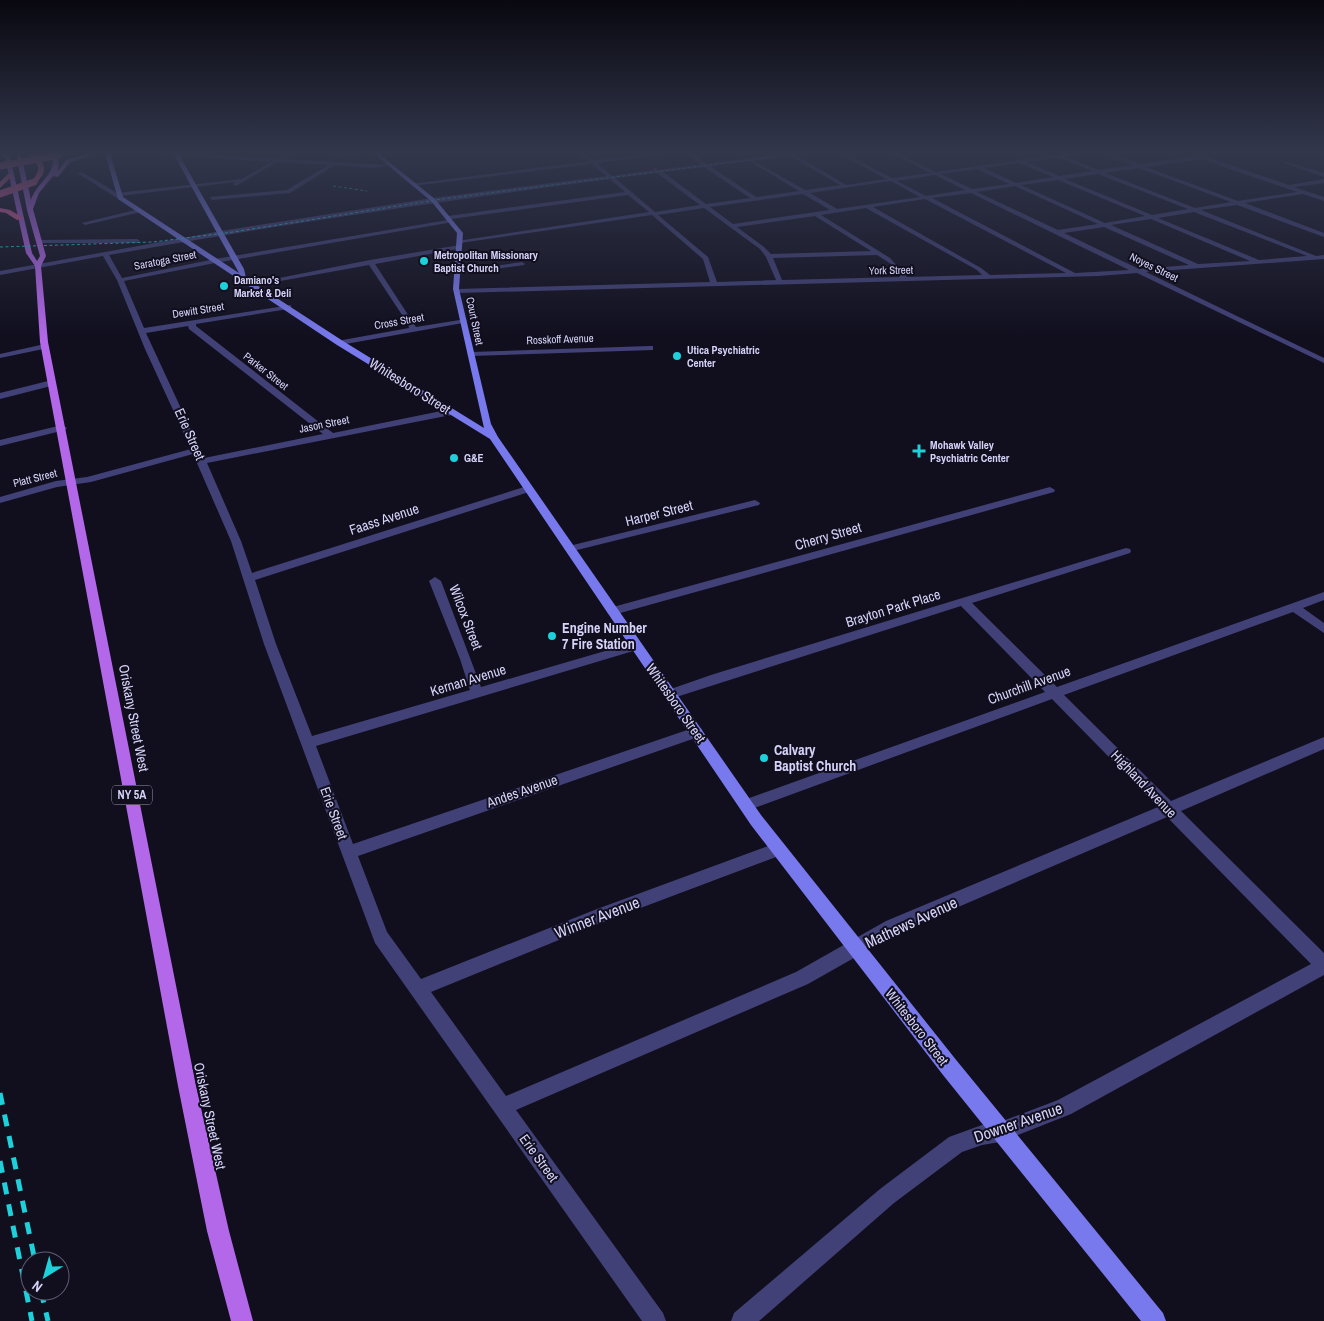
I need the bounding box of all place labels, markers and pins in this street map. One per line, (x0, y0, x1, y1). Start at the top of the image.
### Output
place label: Metropolitan Missionary Baptist Church (434, 248, 538, 275)
marker: Metropolitan Missionary Baptist Church (418, 255, 430, 267)
place label: Damiano's Market & Deli (234, 273, 291, 300)
marker: Damiano's Market & Deli (218, 280, 230, 292)
place label: Utica Psychiatric Center (687, 343, 760, 370)
marker: Utica Psychiatric Center (671, 350, 683, 362)
place label: Mohawk Valley Psychiatric Center (930, 438, 1010, 465)
marker: Mohawk Valley Psychiatric Center (912, 444, 926, 458)
place label: G&E (464, 451, 484, 465)
marker: G&E (448, 452, 460, 464)
place label: Engine Number 7 Fire Station (562, 619, 647, 653)
marker: Engine Number 7 Fire Station (546, 630, 558, 642)
place label: Calvary Baptist Church (774, 741, 856, 775)
marker: Calvary Baptist Church (758, 752, 770, 764)

